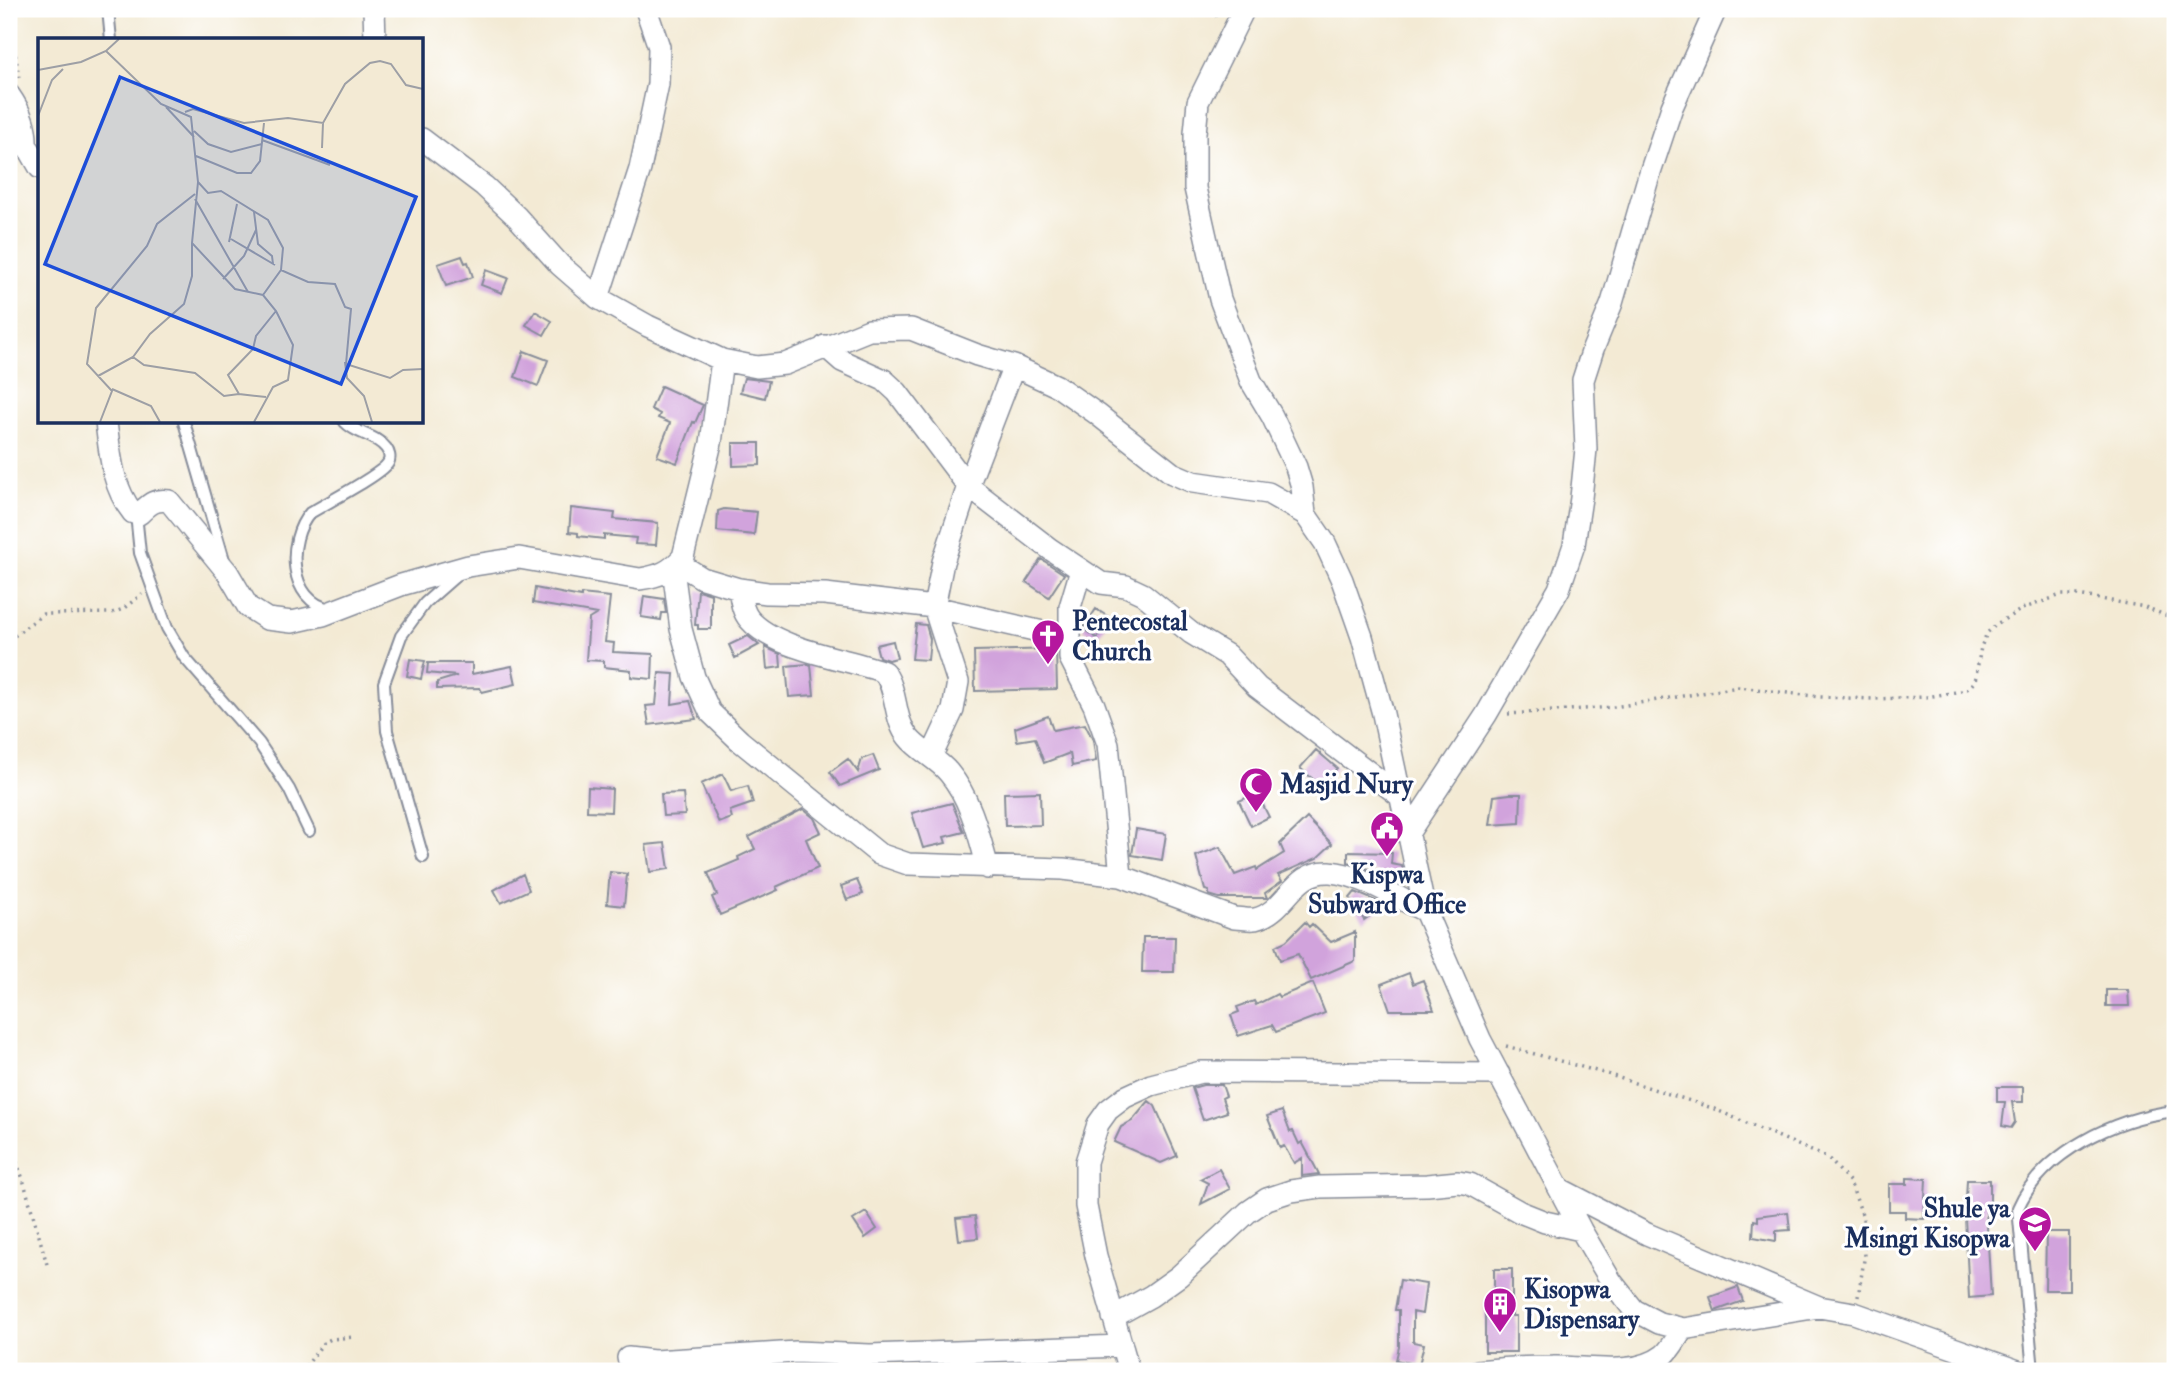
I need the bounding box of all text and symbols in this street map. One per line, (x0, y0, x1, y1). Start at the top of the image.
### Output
inset map (38, 38, 424, 424)
place label: Pentecostal Church (1072, 606, 1188, 668)
church icon: Pentecostal Church (1029, 617, 1067, 666)
mosque icon: Masjid Nury (1237, 765, 1275, 814)
place label: Masjid Nury (1279, 769, 1414, 802)
public building icon: Kispwa Subward Office (1368, 809, 1406, 858)
place label: Kispwa Subward Office (1308, 859, 1466, 921)
place label: Shule ya Msingi Kisopwa (1843, 1193, 2011, 1256)
school or university icon: Shule ya Msingi Kisopwa (2016, 1204, 2054, 1253)
place label: Kisopwa Dispensary (1524, 1274, 1641, 1337)
building icon: Kisopwa Dispensary (1481, 1285, 1519, 1334)

